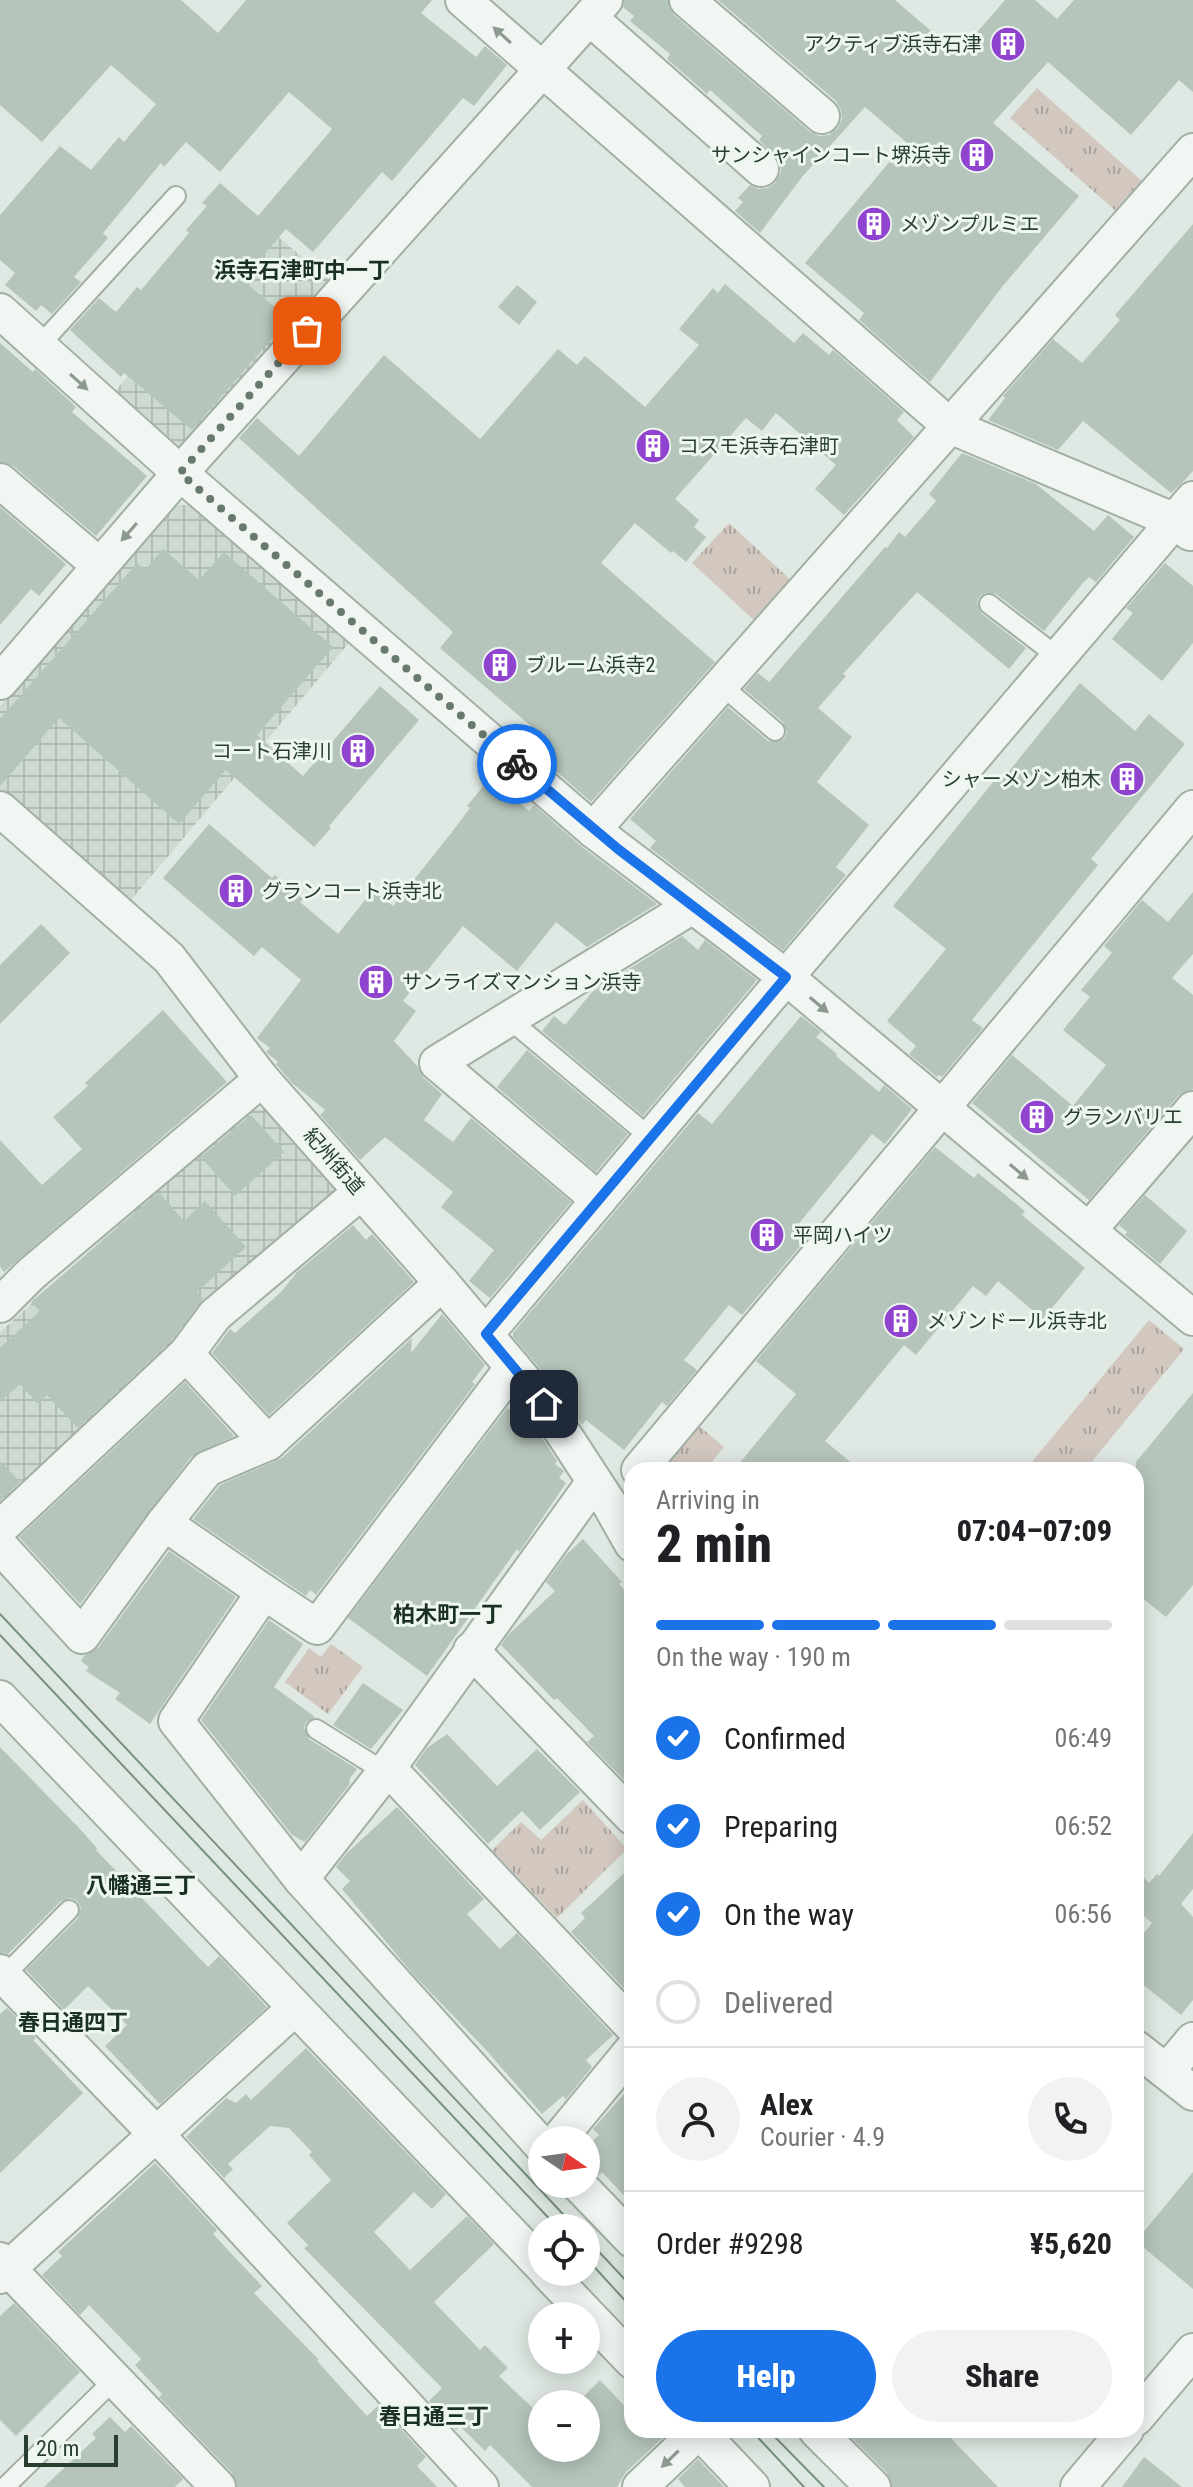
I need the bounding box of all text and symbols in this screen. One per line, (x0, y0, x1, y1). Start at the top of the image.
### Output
building icon: アクティブ浜寺石津 (989, 25, 1027, 63)
one-way arrow (492, 27, 512, 44)
place label: アクティブ浜寺石津 (804, 32, 982, 56)
building icon: サンシャインコート堺浜寺 (958, 136, 996, 174)
place label: サンシャインコート堺浜寺 (711, 143, 951, 167)
building icon: メゾンプルミエ (855, 205, 893, 243)
place label: メゾンプルミエ (900, 212, 1039, 236)
district label: 浜寺石津町中一丁 (214, 258, 390, 283)
pin (273, 297, 341, 365)
icon: bag (285, 309, 329, 353)
one-way arrow (69, 373, 88, 391)
building icon: コスモ浜寺石津町 (634, 427, 672, 465)
place label: コスモ浜寺石津町 (679, 434, 839, 458)
one-way arrow (121, 522, 138, 542)
building icon: ブルーム浜寺2 (481, 646, 519, 684)
place label: ブルーム浜寺2 (526, 653, 655, 677)
courier (477, 724, 557, 804)
building icon: コート石津川 (339, 732, 377, 770)
place label: コート石津川 (212, 739, 332, 763)
icon: bike (495, 742, 539, 786)
building icon: シャーメゾン柏木 (1108, 760, 1146, 798)
place label: シャーメゾン柏木 (942, 767, 1101, 791)
building icon: グランコート浜寺北 (217, 872, 255, 910)
place label: グランコート浜寺北 (262, 879, 442, 903)
building icon: サンライズマンション浜寺 (357, 963, 395, 1001)
place label: サンライズマンション浜寺 (402, 970, 641, 994)
one-way arrow (809, 996, 829, 1013)
building icon: グランバリエ (1018, 1098, 1056, 1136)
place label: グランバリエ (1063, 1105, 1183, 1129)
street label: 紀州街道 (299, 1123, 369, 1199)
one-way arrow (1008, 1163, 1028, 1180)
building icon: 平岡ハイツ (748, 1216, 786, 1254)
place label: 平岡ハイツ (793, 1223, 893, 1247)
building icon: メゾンドール浜寺北 (882, 1302, 920, 1340)
place label: メゾンドール浜寺北 (927, 1309, 1107, 1333)
pin (510, 1370, 578, 1438)
icon: home (522, 1382, 566, 1426)
text: Arriving in (656, 1485, 760, 1515)
text: 07:04–07:09 (957, 1513, 1112, 1548)
text: 2 min (656, 1514, 772, 1575)
district label: 柏木町一丁 (393, 1602, 503, 1627)
text: On the way · 190 m (656, 1642, 851, 1672)
icon: check (656, 1716, 700, 1760)
text: Confirmed (724, 1721, 846, 1756)
text: 06:49 (1055, 1723, 1112, 1753)
icon: check (656, 1804, 700, 1848)
text: Preparing (724, 1809, 838, 1844)
text: 06:52 (1055, 1811, 1112, 1841)
district label: 八幡通三丁 (86, 1873, 196, 1898)
icon: check (656, 1892, 700, 1936)
text: On the way (724, 1897, 854, 1932)
text: 06:56 (1055, 1899, 1112, 1929)
text: Delivered (724, 1985, 833, 2020)
district label: 春日通四丁 (18, 2010, 128, 2035)
button: person (656, 2077, 740, 2161)
button: phone (1028, 2077, 1112, 2161)
text: Alex (760, 2087, 813, 2122)
text: Courier · 4.9 (760, 2122, 885, 2152)
north arrow (528, 2126, 600, 2198)
map controls (528, 2126, 600, 2462)
button: locate (528, 2214, 600, 2286)
text: Order #9298 (656, 2226, 804, 2261)
text: ¥5,620 (1030, 2226, 1112, 2261)
button: + (528, 2302, 600, 2374)
button: Help (656, 2330, 876, 2422)
button: Share (892, 2330, 1112, 2422)
button: − (528, 2390, 600, 2462)
district label: 春日通三丁 (379, 2404, 489, 2429)
scale bar (24, 2431, 118, 2467)
text: 20 m (36, 2436, 79, 2461)
one-way arrow (661, 2449, 680, 2468)

